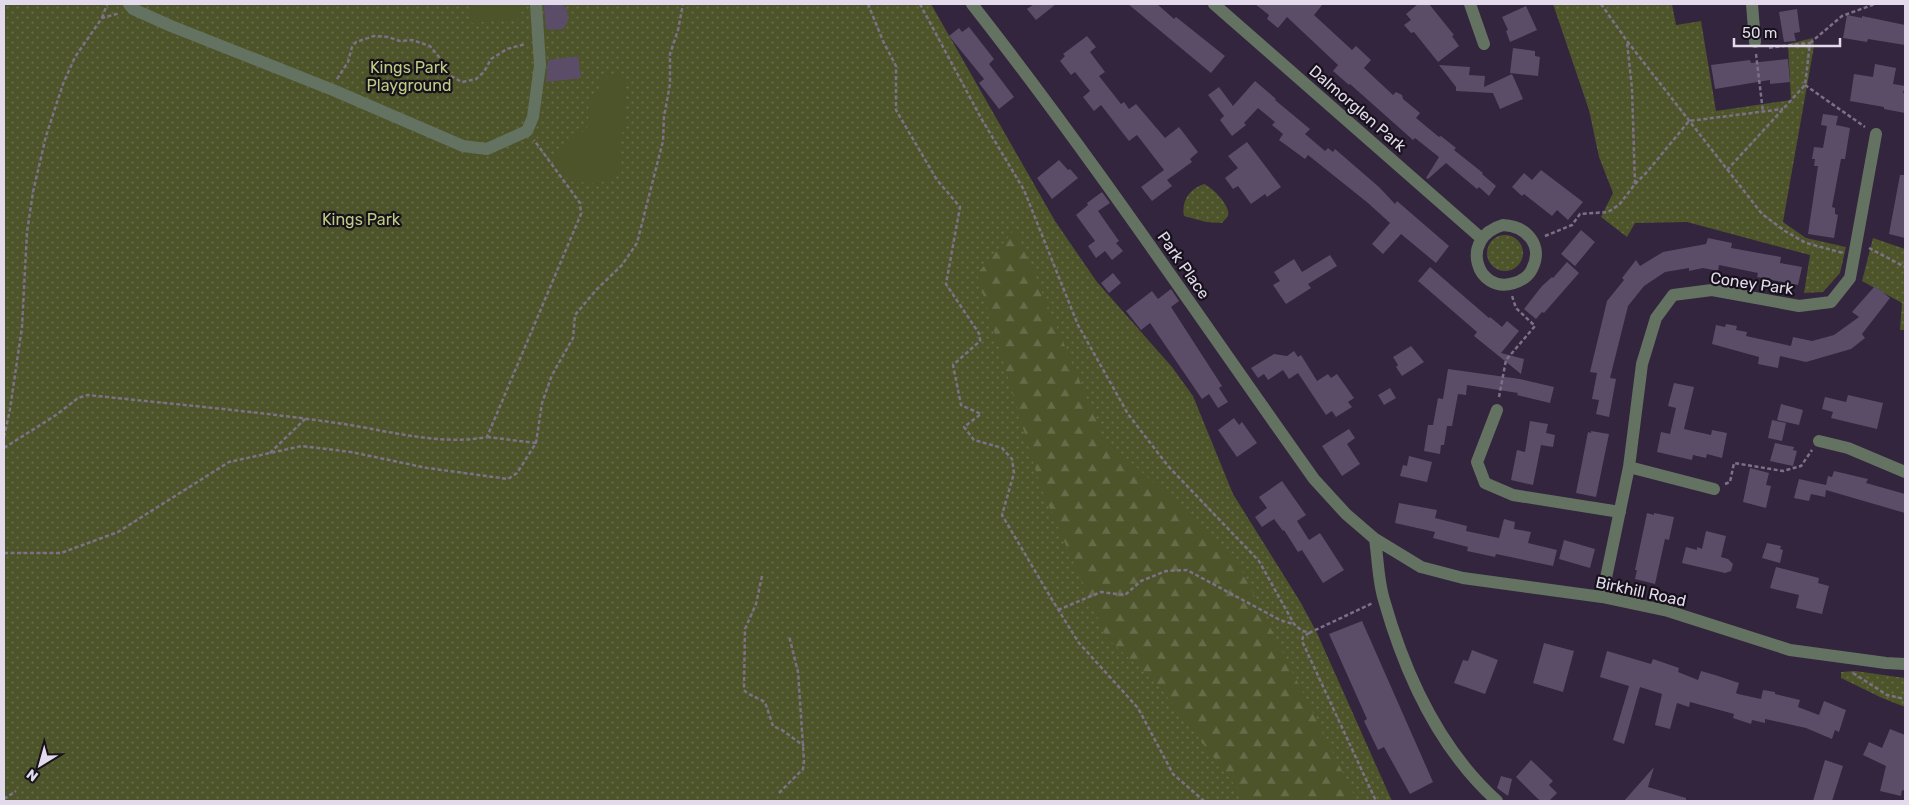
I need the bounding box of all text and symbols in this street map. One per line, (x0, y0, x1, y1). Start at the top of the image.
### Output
scale bar (1734, 15, 1840, 47)
text: 50 m (1742, 24, 1777, 42)
park label: Kings Park Playground (367, 58, 451, 95)
street label: Dalmorglen Park (1305, 61, 1411, 156)
park label: Kings Park (322, 210, 401, 229)
street label: Park Place (1153, 228, 1214, 303)
street label: Coney Park (1709, 268, 1795, 299)
street label: Birkhill Road (1594, 573, 1688, 610)
north arrow (15, 740, 65, 790)
text: N (23, 765, 42, 785)

